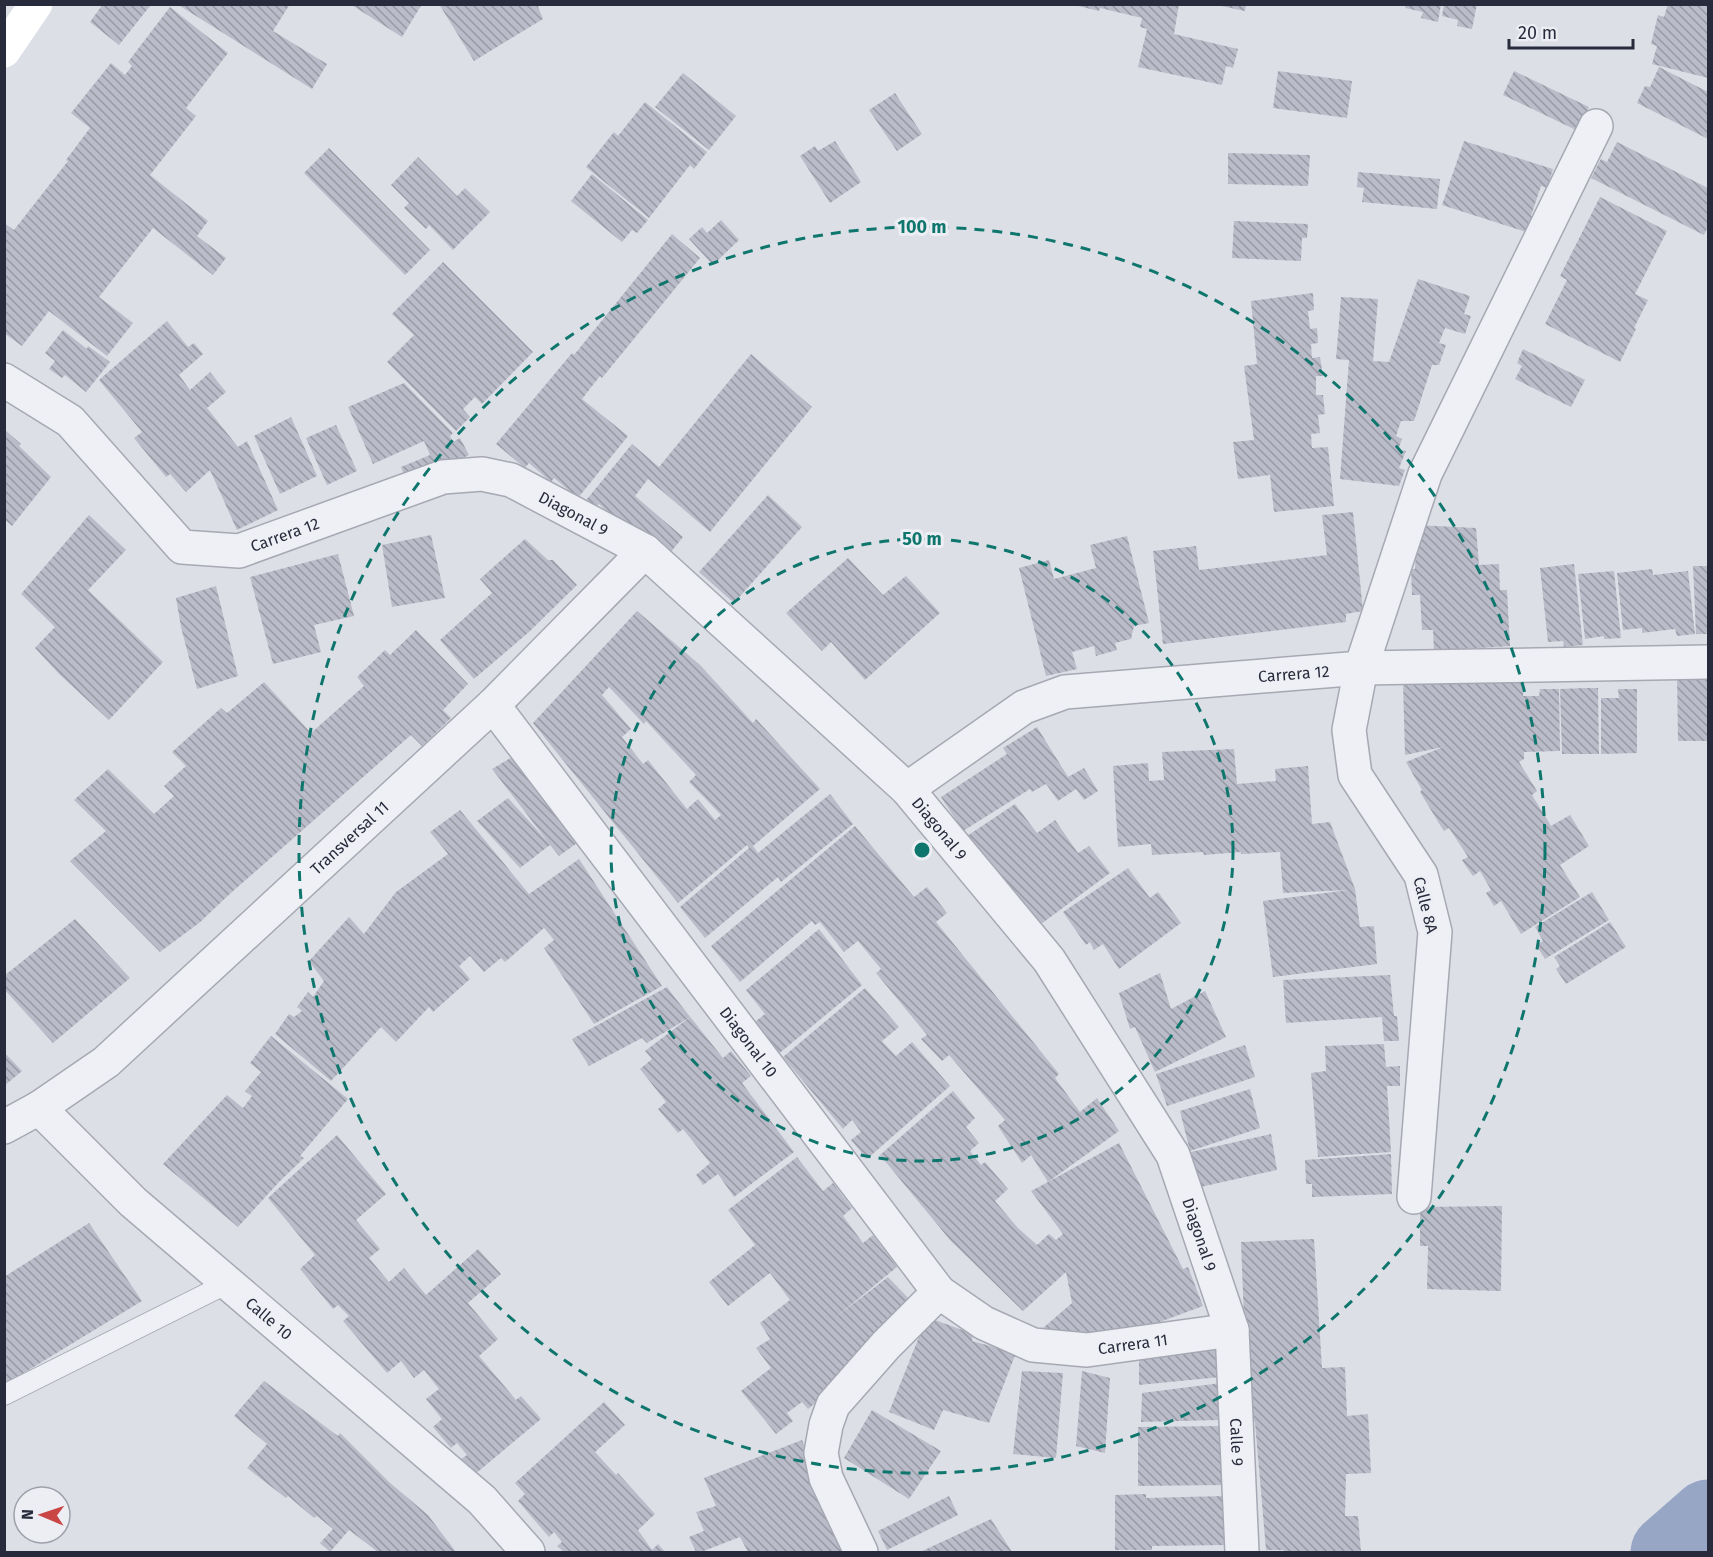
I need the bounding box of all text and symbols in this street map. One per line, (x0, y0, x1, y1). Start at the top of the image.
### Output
scale bar (1509, 12, 1634, 50)
text: 20 m (1518, 22, 1557, 44)
text: 100 m (898, 216, 946, 238)
street label: Diagonal 9 (535, 487, 611, 540)
street label: Carrera 12 (248, 514, 322, 556)
text: 50 m (902, 528, 942, 550)
street label: Carrera 12 (1257, 662, 1330, 686)
street label: Diagonal 9 (908, 793, 971, 864)
street label: Transversal 11 (306, 797, 393, 879)
centre of rings (912, 840, 932, 860)
street label: Calle 8A (1409, 875, 1442, 936)
street label: Diagonal 10 (716, 1003, 781, 1081)
street label: Diagonal 9 (1178, 1196, 1220, 1274)
street label: Calle 10 (242, 1293, 296, 1344)
street label: Carrera 11 (1097, 1330, 1169, 1358)
street label: Calle 9 (1226, 1418, 1247, 1467)
north arrow (12, 1485, 72, 1545)
text: N (18, 1509, 37, 1520)

